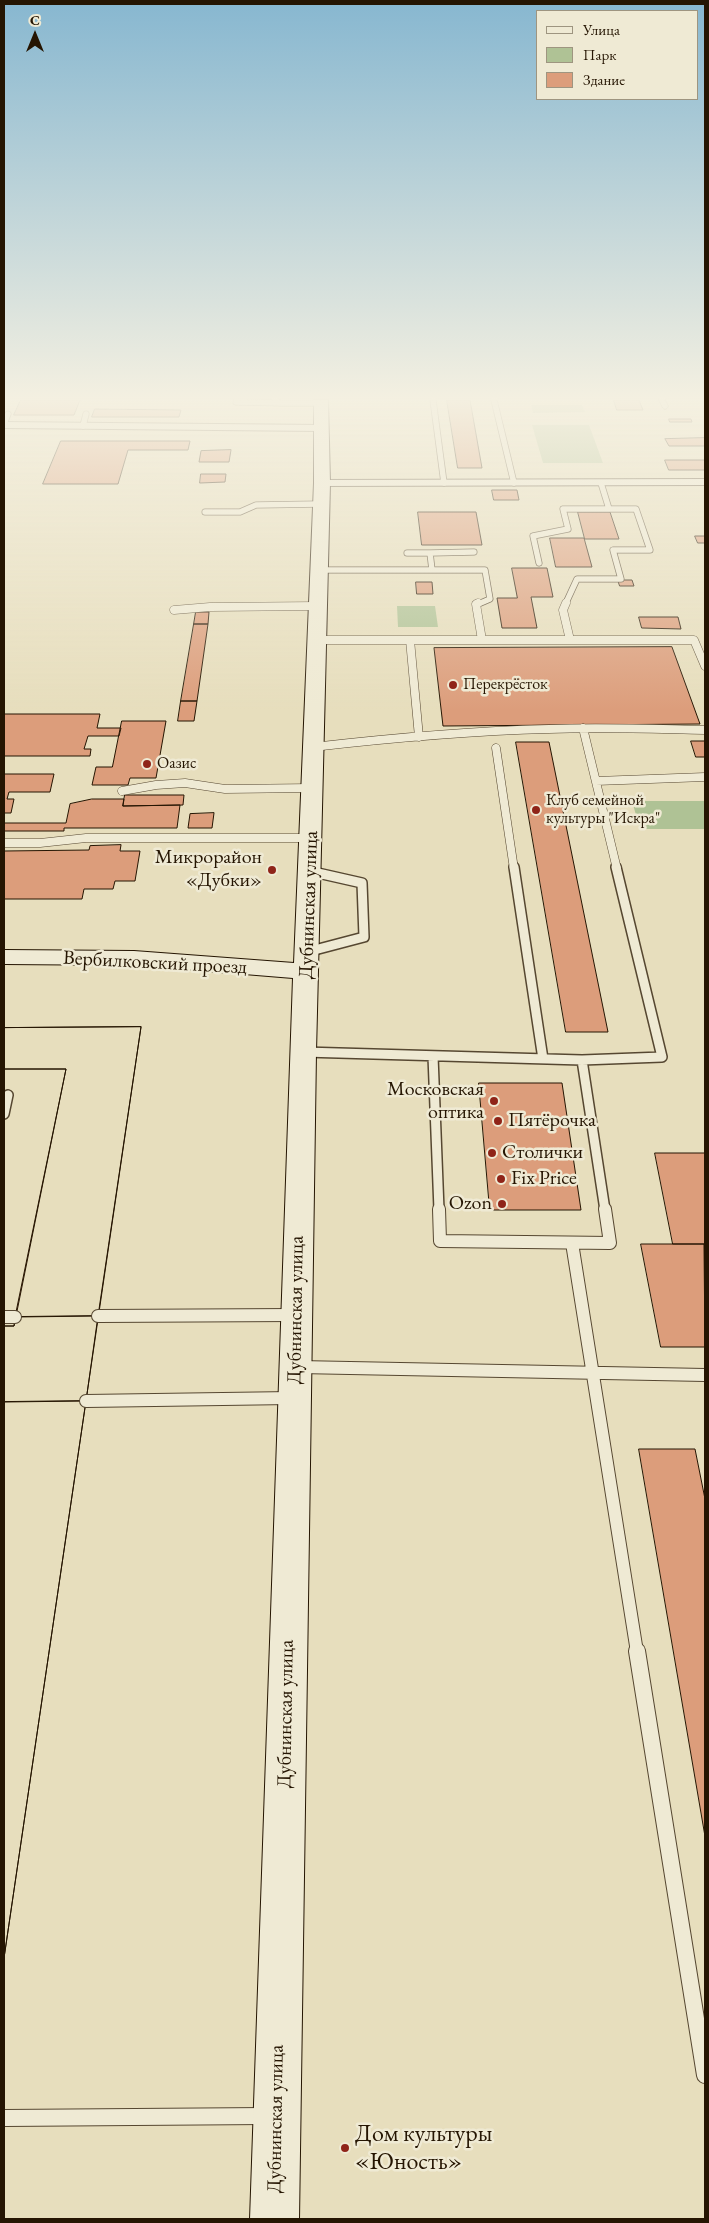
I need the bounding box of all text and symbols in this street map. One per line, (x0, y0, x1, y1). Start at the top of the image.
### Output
north arrow (10, 10, 60, 60)
legend (536, 10, 699, 100)
text: С (30, 11, 40, 29)
text: Улица (583, 20, 620, 39)
text: Парк (583, 45, 616, 64)
text: Здание (583, 70, 625, 89)
place label: Перекрёсток (463, 675, 548, 695)
marker: Перекрёсток (447, 679, 459, 691)
place label: Оазис (157, 754, 197, 774)
marker: Оазис (141, 758, 153, 770)
place label: Клуб семейной культуры "Искра" (546, 791, 660, 829)
marker: Клуб семейной культуры "Искра" (530, 804, 542, 816)
street label: Дубнинская улица (294, 830, 324, 980)
place label: Микрорайон «Дубки» (155, 846, 262, 893)
marker: Микрорайон «Дубки» (266, 864, 278, 876)
street label: Вербилковский проезд (62, 946, 248, 980)
place label: Московская оптика (387, 1078, 484, 1125)
marker: Московская оптика (488, 1095, 500, 1107)
place label: Пятёрочка (508, 1109, 596, 1133)
marker: Пятёрочка (492, 1115, 504, 1127)
place label: Столички (502, 1141, 583, 1165)
marker: Столички (486, 1147, 498, 1159)
place label: Fix Price (511, 1167, 577, 1191)
marker: Fix Price (495, 1173, 507, 1185)
place label: Ozon (449, 1192, 492, 1216)
marker: Ozon (496, 1198, 508, 1210)
street label: Дубнинская улица (283, 1236, 309, 1384)
street label: Дубнинская улица (273, 1640, 299, 1788)
street label: Дубнинская улица (263, 2045, 289, 2193)
place label: Дом культуры «Юность» (355, 2120, 492, 2176)
marker: Дом культуры «Юность» (339, 2142, 351, 2154)

